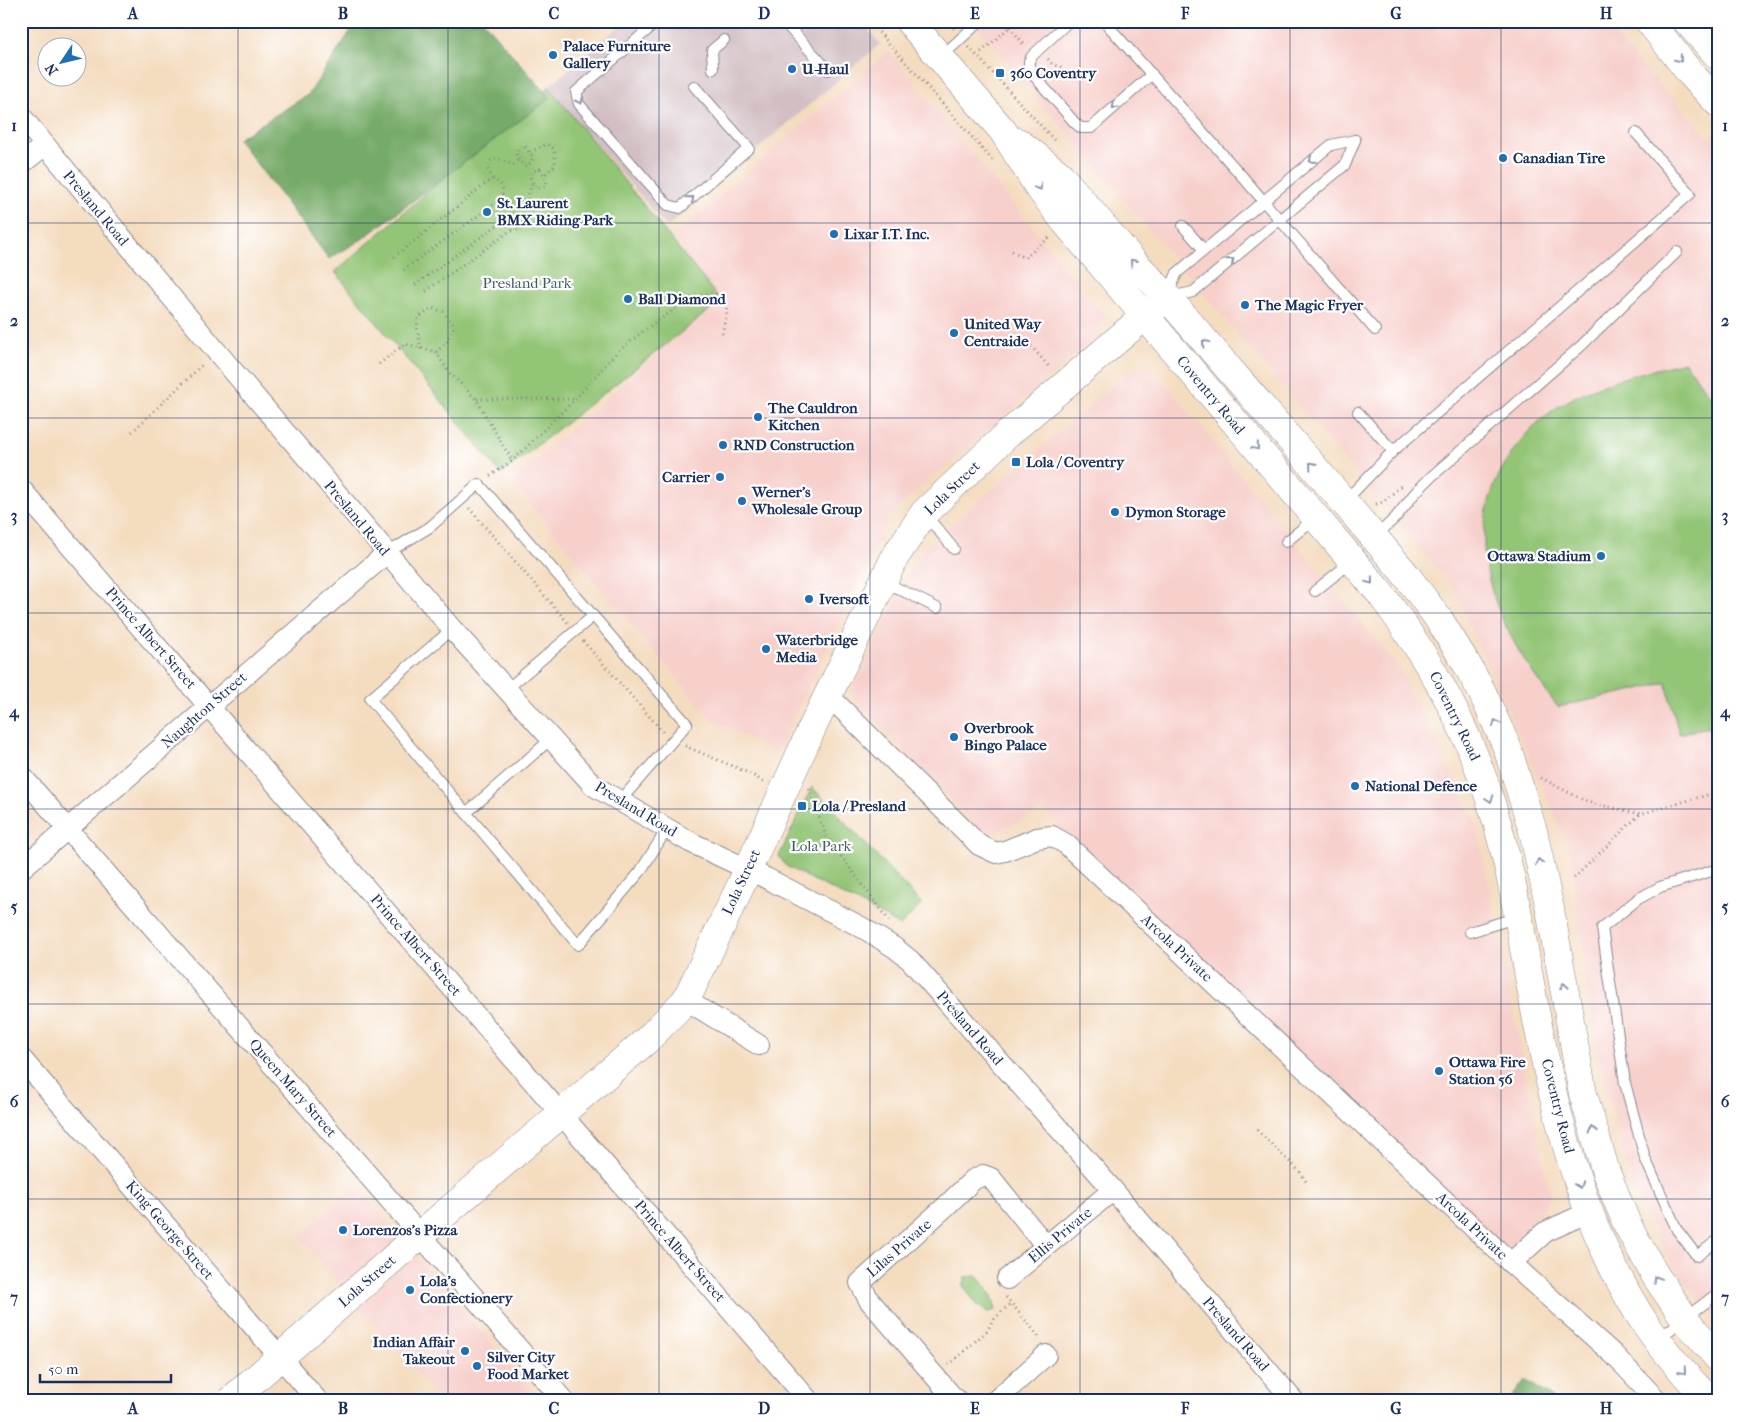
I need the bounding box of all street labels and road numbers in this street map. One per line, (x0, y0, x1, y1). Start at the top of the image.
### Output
street label: Presland Road (59, 167, 133, 250)
street label: Coventry Road (1173, 352, 1250, 439)
street label: Lola Street (920, 457, 984, 519)
street label: Presland Road (320, 477, 394, 560)
street label: Prince Albert Street (102, 583, 201, 693)
street label: Naughton Street (158, 668, 251, 752)
street label: Coventry Road (1426, 668, 1485, 764)
street label: Presland Road (592, 777, 681, 841)
street label: Lola Street (718, 846, 764, 918)
street label: Prince Albert Street (367, 890, 466, 1000)
street label: Arcola Private (1137, 910, 1217, 986)
street label: Presland Road (933, 987, 1008, 1070)
street label: Queen Mary Street (245, 1035, 341, 1141)
street label: Coventry Road (1538, 1057, 1579, 1156)
street label: King George Street (122, 1177, 218, 1284)
street label: Arcola Private (1432, 1188, 1512, 1264)
street label: Prince Albert Street (631, 1196, 730, 1306)
street label: Ellis Private (1025, 1203, 1096, 1267)
street label: Lilas Private (863, 1215, 936, 1281)
street label: Lola Street (334, 1251, 400, 1311)
street label: Presland Road (1199, 1293, 1274, 1376)

